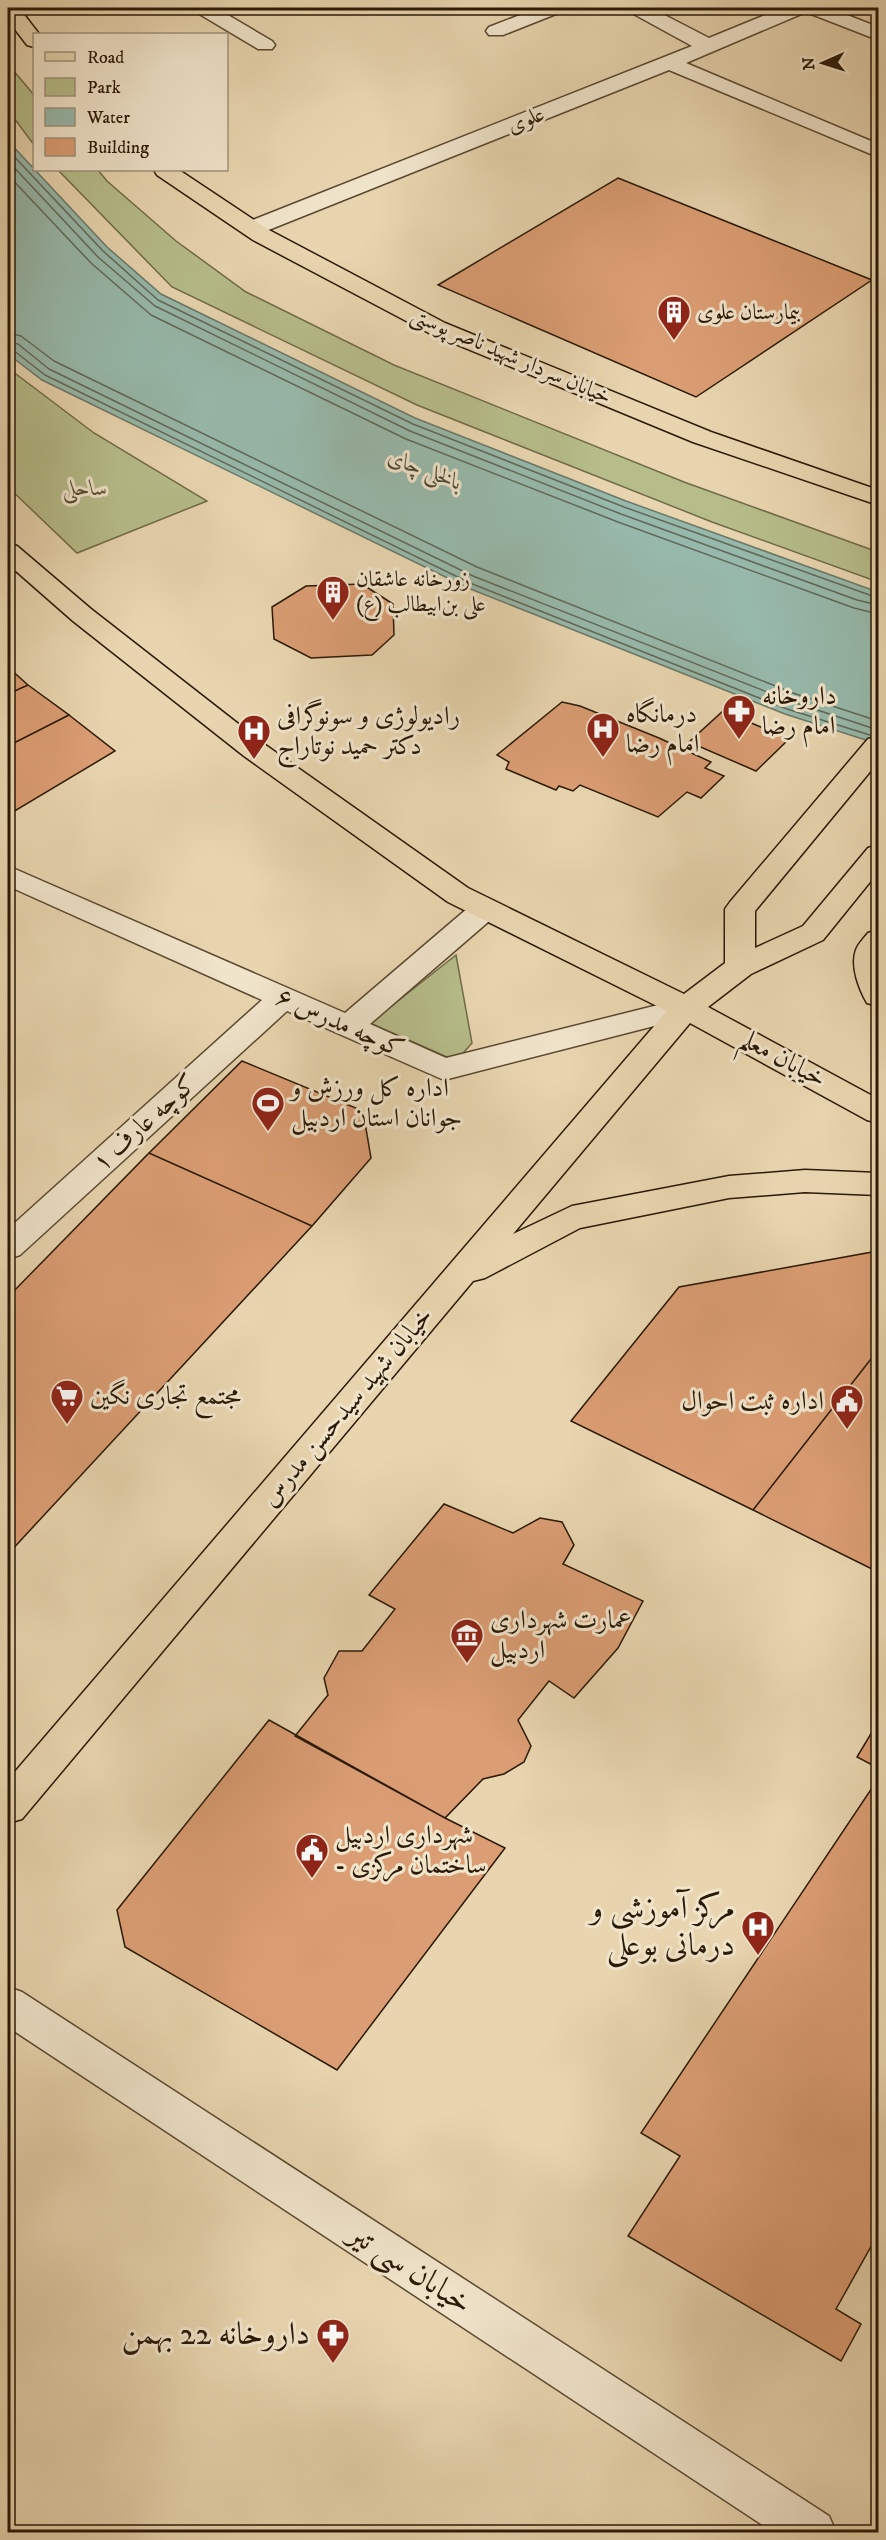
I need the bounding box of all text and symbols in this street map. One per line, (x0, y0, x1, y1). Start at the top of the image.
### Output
legend (33, 33, 228, 171)
north arrow (793, 33, 853, 93)
text: Road (87, 47, 124, 69)
text: N (799, 57, 819, 71)
text: Park (87, 77, 121, 99)
street label: علوی (503, 100, 549, 140)
text: Water (86, 107, 130, 129)
text: Building (87, 137, 149, 159)
building icon: بیمارستان علوی (656, 294, 692, 341)
place label: بیمارستان علوی (697, 299, 801, 326)
street label: خیابان سردار شهید ناصر پوستی (406, 301, 615, 412)
water label: بالخلی چای (383, 443, 466, 498)
park label: ساحلی (62, 475, 108, 504)
place label: زورخانه عاشقان علی بن‌ابیطالب (ع) (356, 566, 486, 622)
building icon: زورخانه عاشقان علی بن‌ابیطالب (ع) (315, 574, 351, 621)
place label: داروخانه امام رضا (762, 680, 837, 748)
pharmacy icon: داروخانه امام رضا (721, 693, 757, 740)
place label: درمانگاه امام رضا (626, 697, 700, 766)
place label: رادیولوژی و سونوگرافی دکتر حمید نوتاراج (277, 698, 460, 769)
hospital icon: درمانگاه امام رضا (585, 711, 621, 758)
hospital icon: رادیولوژی و سونوگرافی دکتر حمید نوتاراج (236, 713, 272, 760)
street label: کوچه مدرس ۶ (271, 980, 409, 1066)
street label: خیابان معلم (731, 1023, 832, 1102)
street label: کوچه عارف ۱ (86, 1067, 204, 1179)
place label: اداره کل ورزش و جوانان استان اردبیل (288, 1072, 462, 1135)
sports icon: اداره کل ورزش و جوانان استان اردبیل (250, 1085, 286, 1132)
street label: خیابان شهید سیدحسن مدرس (254, 1300, 440, 1514)
supermarket icon: مجتمع تجاری نگین (49, 1378, 85, 1425)
place label: مجتمع تجاری نگین (90, 1379, 241, 1419)
public building icon: اداره ثبت احوال (829, 1383, 865, 1430)
place label: اداره ثبت احوال (681, 1385, 824, 1418)
place label: عمارت شهرداری اردبیل (490, 1604, 632, 1667)
museum icon: عمارت شهرداری اردبیل (449, 1617, 485, 1664)
place label: شهرداری اردبیل - ساختمان مرکزی (335, 1819, 487, 1882)
public building icon: شهرداری اردبیل - ساختمان مرکزی (294, 1832, 330, 1879)
place label: مرکز آموزشی و درمانی بوعلی (587, 1888, 735, 1968)
hospital icon: مرکز آموزشی و درمانی بوعلی (740, 1909, 776, 1956)
street label: خیابان سی تیر (338, 2213, 479, 2325)
place label: داروخانه 22 بهمن (122, 2315, 310, 2355)
pharmacy icon: داروخانه 22 بهمن (315, 2317, 351, 2364)

